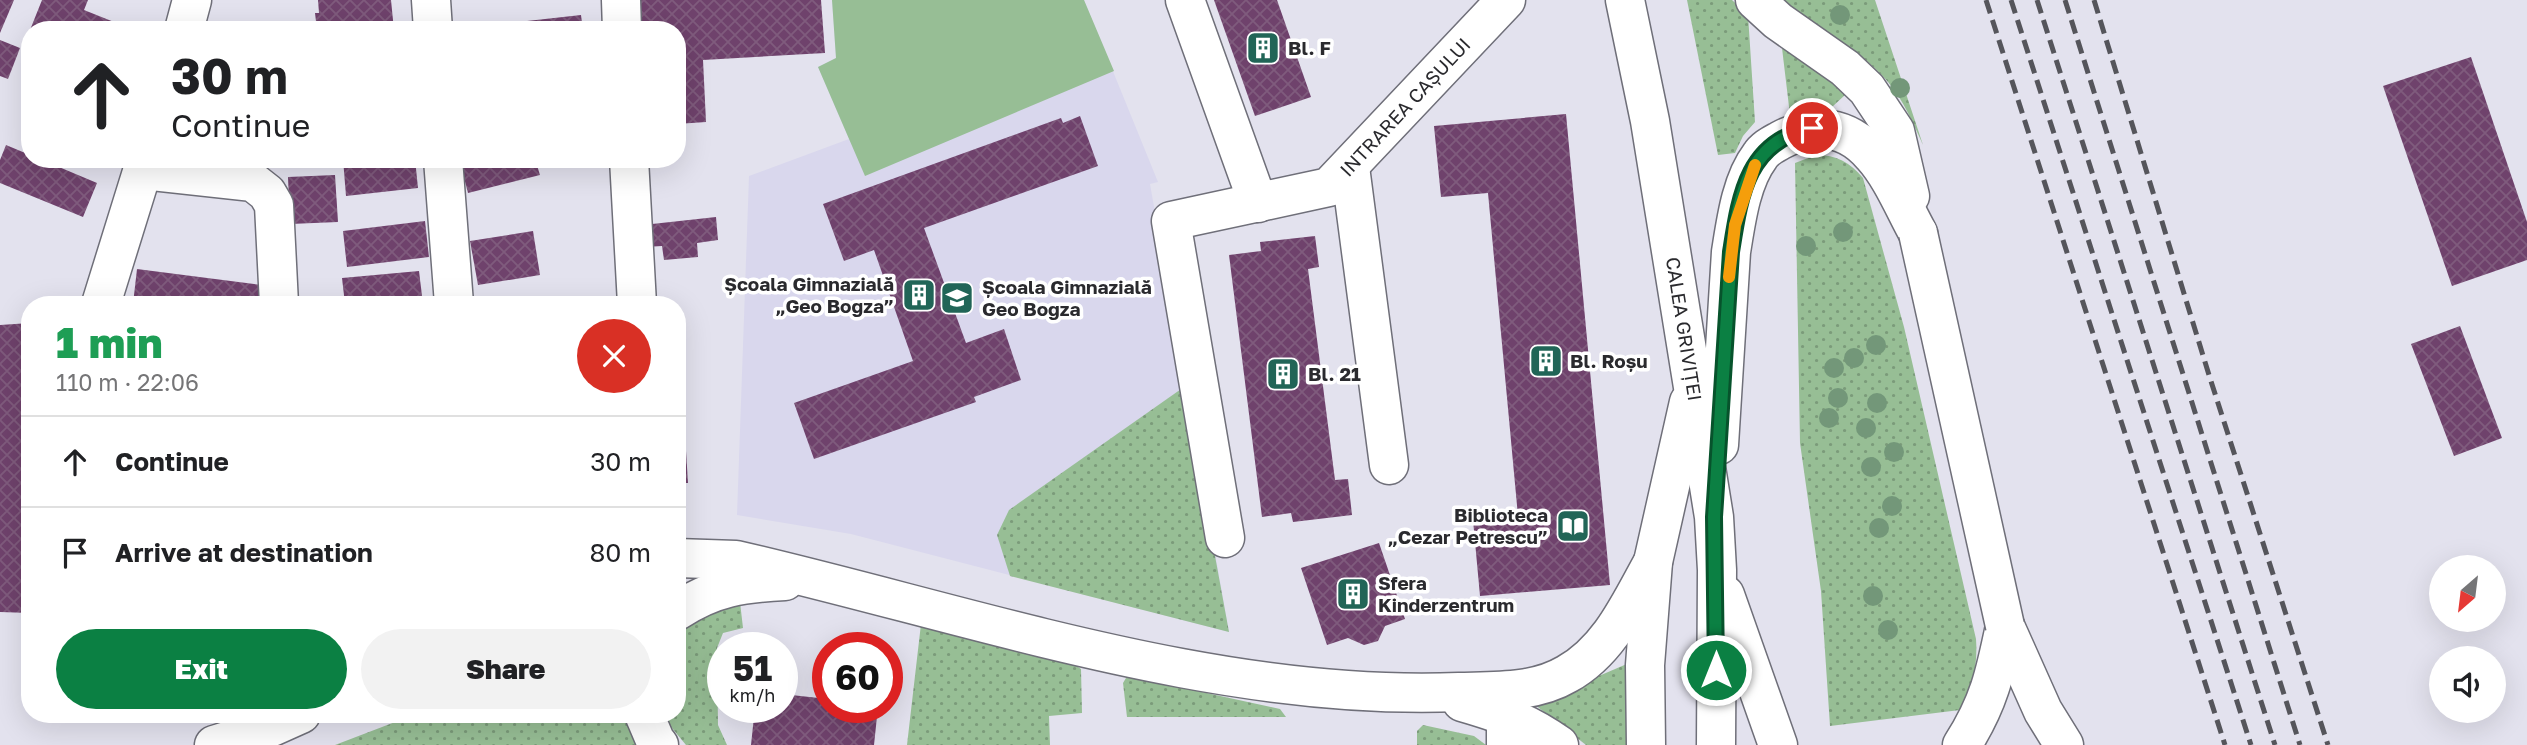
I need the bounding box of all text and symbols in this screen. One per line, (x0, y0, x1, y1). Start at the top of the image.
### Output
building icon: Bl. F (1244, 29, 1282, 67)
street label: INTRAREA CAȘULUI (1334, 33, 1475, 181)
place label: Bl. F (1288, 36, 1331, 59)
text: 30 m (171, 46, 288, 105)
icon: ahead (56, 49, 147, 140)
pin (1782, 98, 1842, 158)
text: Continue (171, 106, 310, 144)
icon: arrive (1793, 109, 1831, 147)
street label: CALEA GRIVIȚEI (1661, 255, 1707, 403)
place label: Școala Gimnazială „Geo Bogza” (724, 272, 894, 317)
place label: Școala Gimnazială Geo Bogza (982, 275, 1152, 320)
building icon: Școala Gimnazială „Geo Bogza” (900, 276, 938, 314)
school or university icon: Școala Gimnazială Geo Bogza (938, 279, 976, 317)
text: 1 min (56, 317, 163, 367)
button: close (577, 319, 651, 393)
building icon: Bl. Roșu (1527, 342, 1565, 380)
place label: Bl. Roșu (1570, 349, 1648, 372)
building icon: Bl. 21 (1264, 355, 1302, 393)
place label: Bl. 21 (1308, 362, 1361, 385)
text: 110 m · 22:06 (56, 368, 199, 396)
icon: ahead (56, 443, 94, 481)
text: Continue (115, 446, 229, 477)
text: 30 m (590, 446, 651, 477)
place label: Biblioteca „Cezar Petrescu” (1388, 503, 1548, 548)
library icon: Biblioteca „Cezar Petrescu” (1554, 507, 1592, 545)
icon: arrive (56, 534, 94, 572)
text: Arrive at destination (115, 537, 373, 568)
text: 80 m (590, 537, 651, 568)
north arrow (2429, 555, 2506, 632)
map controls (2429, 555, 2506, 723)
place label: Sfera Kinderzentrum (1378, 571, 1514, 616)
building icon: Sfera Kinderzentrum (1334, 575, 1372, 613)
button: Exit (56, 629, 347, 709)
button: Share (361, 629, 651, 709)
speed limit sign: 60 (812, 632, 903, 723)
position arrow (1679, 633, 1753, 707)
button: sound (2429, 646, 2506, 723)
text: 51 (733, 647, 772, 689)
text: km/h (730, 684, 775, 706)

